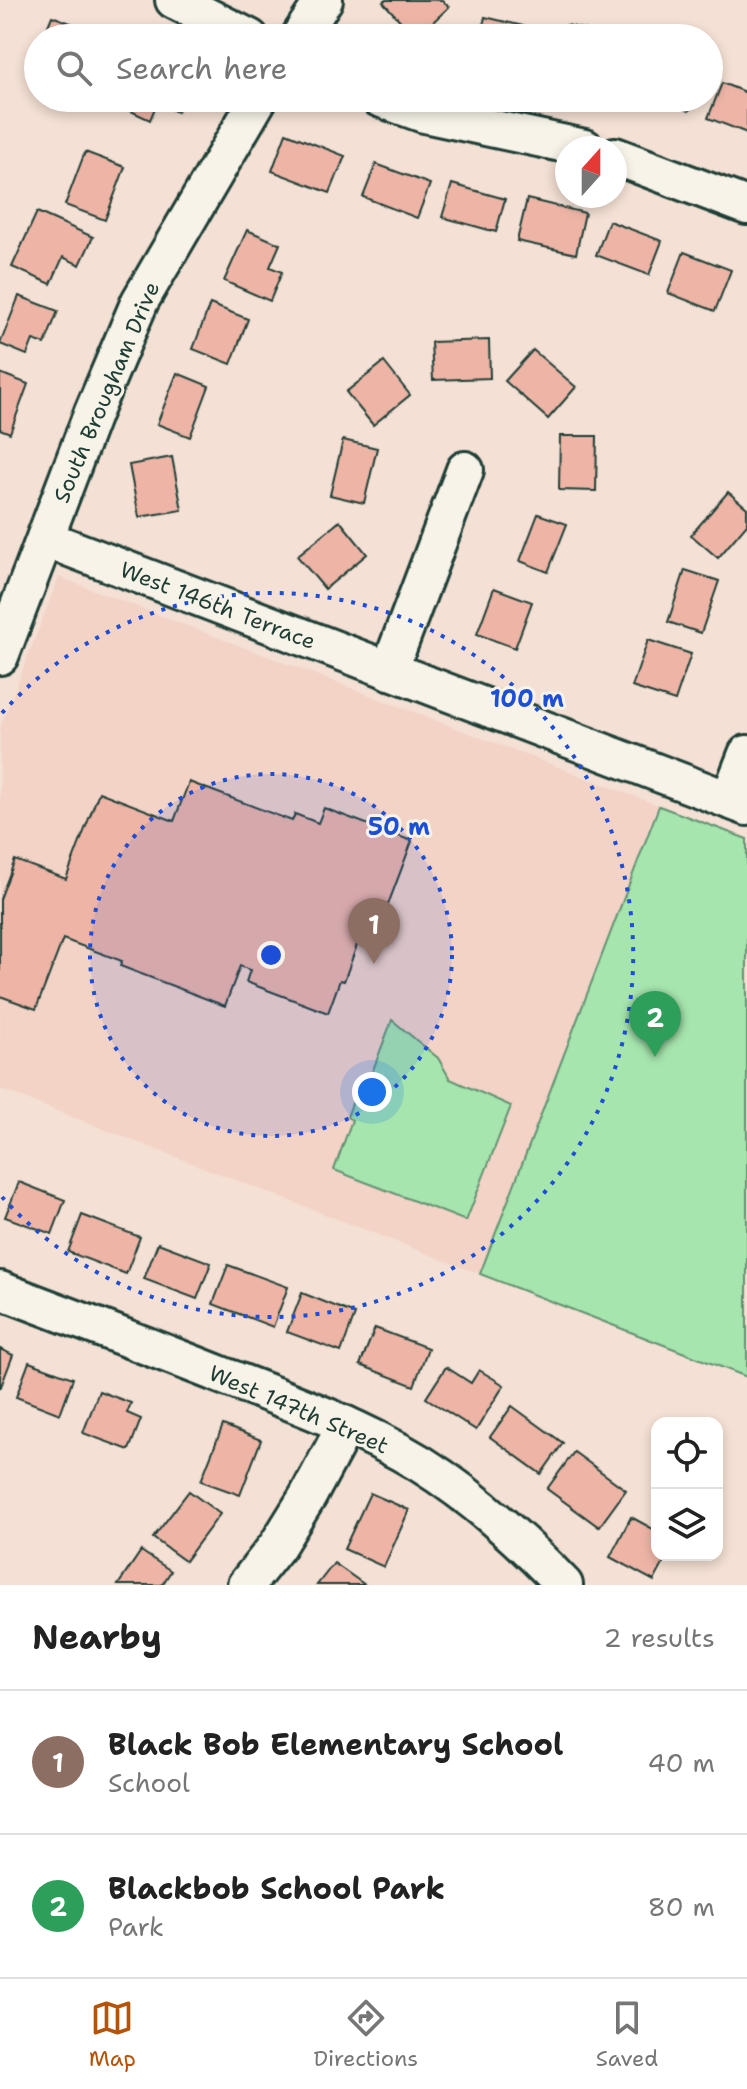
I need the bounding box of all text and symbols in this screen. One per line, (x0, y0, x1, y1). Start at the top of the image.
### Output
search box (24, 24, 723, 112)
icon: search (52, 46, 96, 90)
text: Search here (116, 48, 287, 89)
north arrow (555, 136, 627, 208)
street label: South Brougham Drive (47, 277, 166, 507)
street label: West 146th Terrace (116, 555, 320, 656)
text: 100 m (490, 683, 564, 715)
text: 50 m (368, 811, 430, 843)
pin: 1 (348, 898, 400, 964)
centre of rings (257, 941, 285, 969)
pin: 2 (629, 991, 681, 1057)
your location (352, 1072, 392, 1112)
street label: West 147th Street (205, 1359, 393, 1460)
map controls (651, 1417, 723, 1561)
button: locate (651, 1417, 723, 1489)
button: layers (651, 1489, 723, 1561)
text: Nearby (32, 1614, 162, 1660)
text: 2 results (603, 1620, 715, 1655)
text: Black Bob Elementary School (108, 1724, 563, 1765)
text: 1 (52, 1745, 64, 1780)
text: 40 m (648, 1745, 715, 1780)
text: School (108, 1765, 190, 1800)
text: Blackbob School Park (108, 1868, 445, 1909)
text: 2 (49, 1889, 67, 1924)
text: 80 m (648, 1889, 715, 1924)
text: Park (108, 1909, 164, 1944)
tab: Map (89, 1996, 136, 2073)
tab: Directions (313, 1996, 418, 2073)
tab: Saved (596, 1996, 658, 2073)

